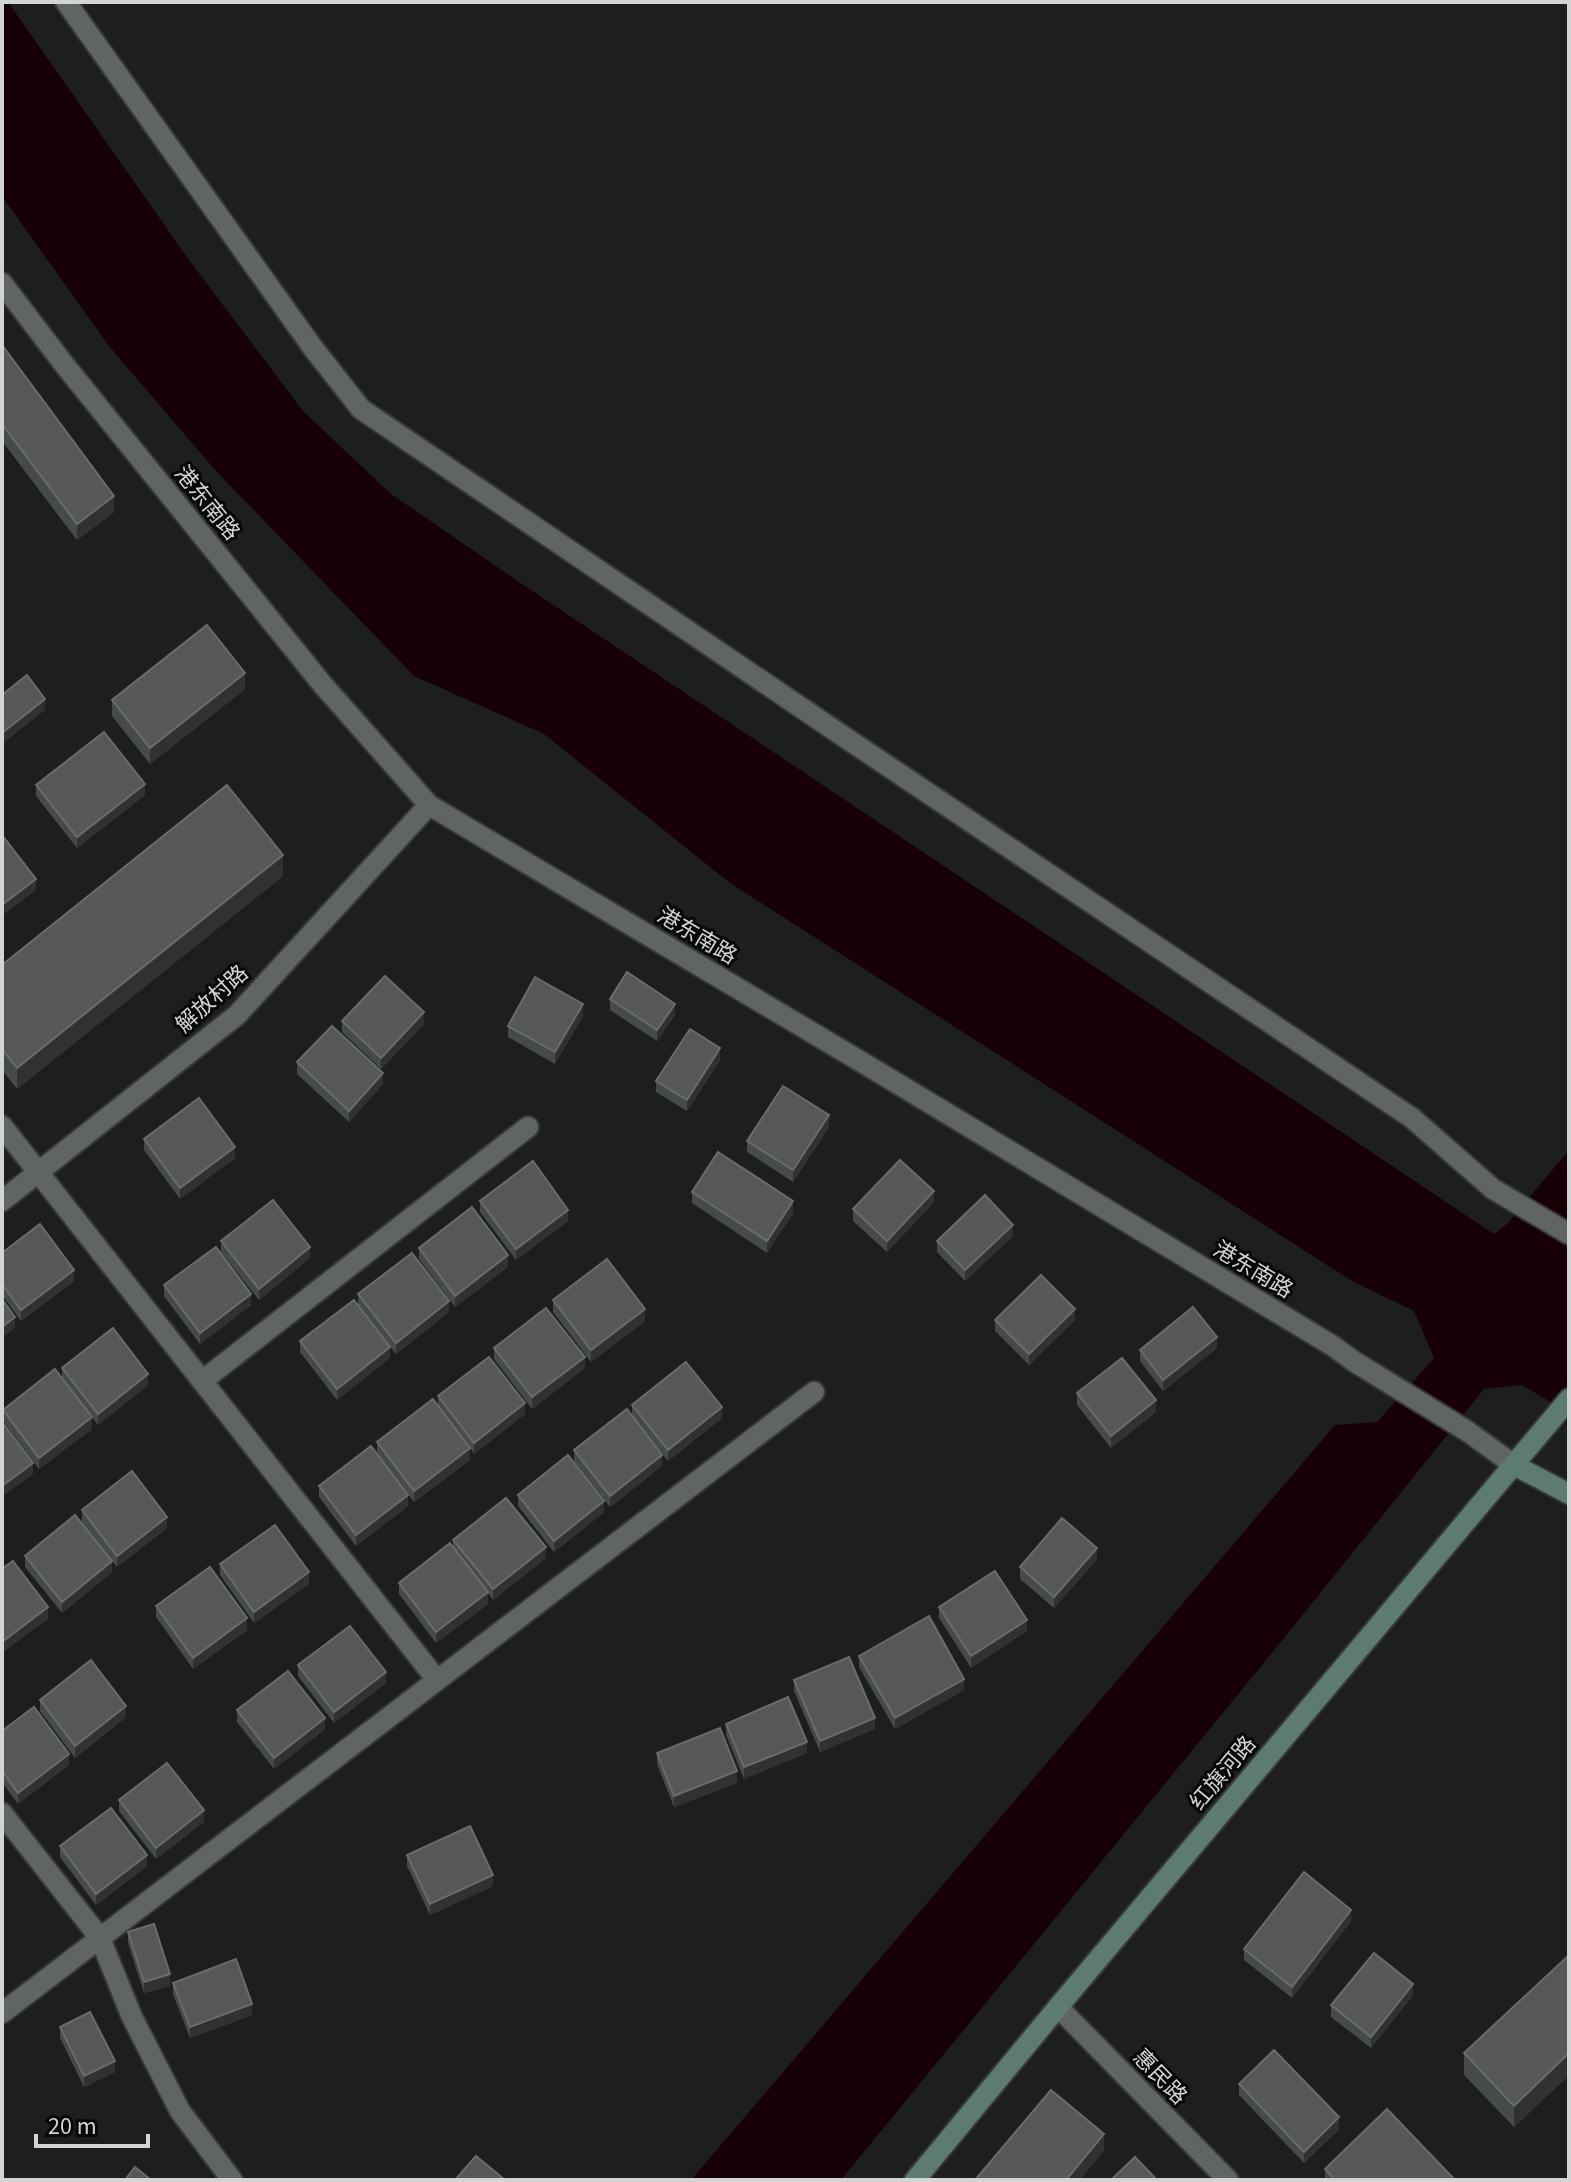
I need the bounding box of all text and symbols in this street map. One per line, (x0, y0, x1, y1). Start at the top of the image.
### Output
street label: 港东南路 (167, 459, 247, 547)
street label: 港东南路 (651, 900, 743, 972)
street label: 解放村路 (169, 958, 255, 1040)
street label: 港东南路 (1207, 1234, 1299, 1306)
street label: 红旗河路 (1182, 1729, 1264, 1817)
street label: 惠民路 (1126, 2042, 1194, 2112)
scale bar (36, 2098, 148, 2148)
text: 20 m (48, 2109, 97, 2144)

